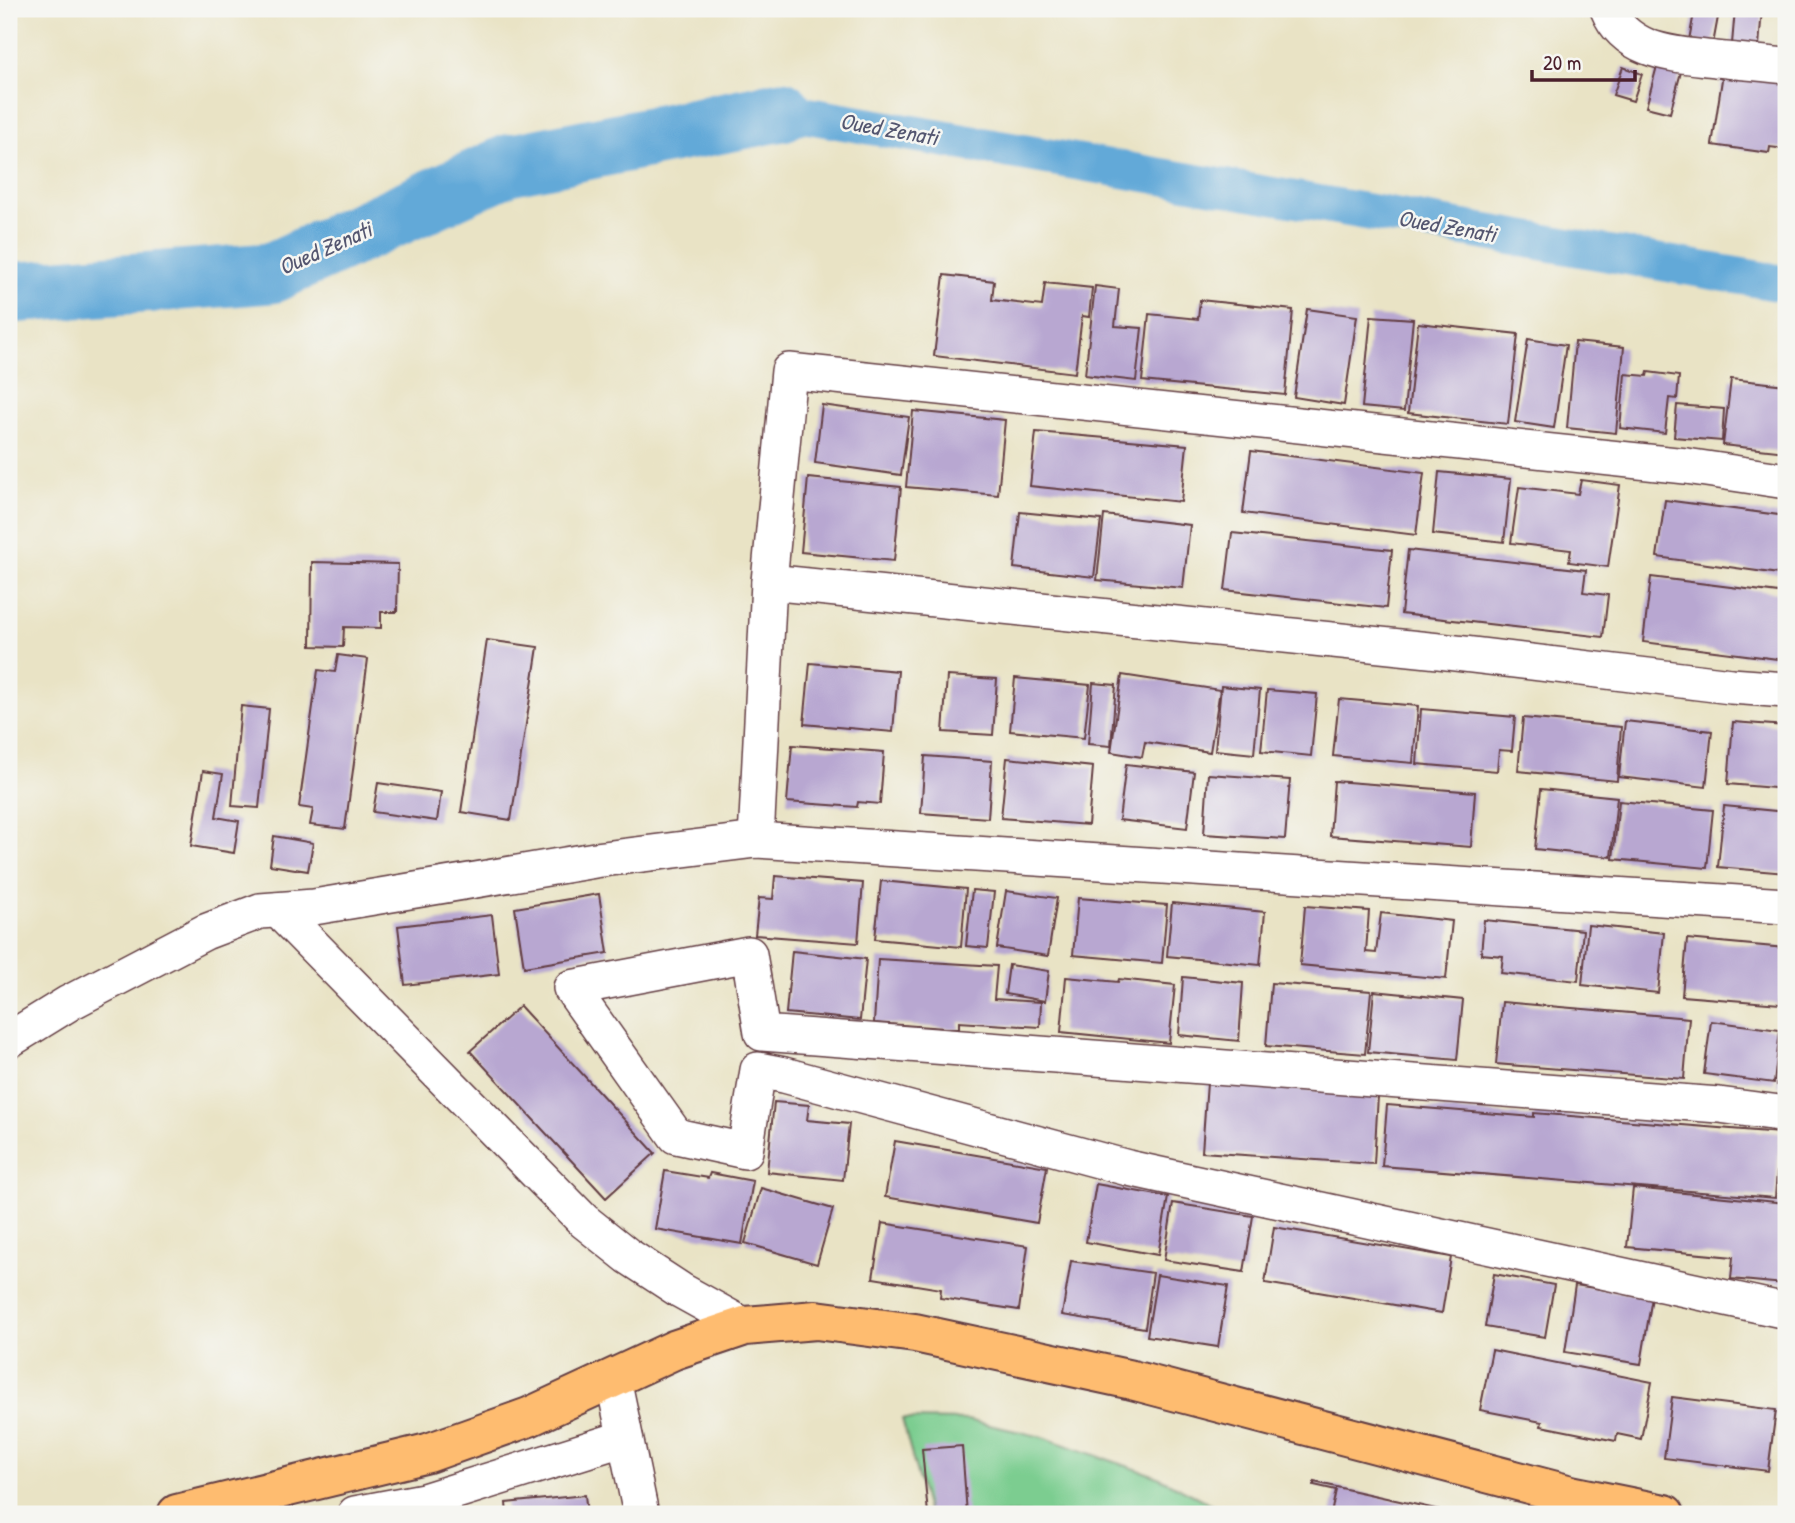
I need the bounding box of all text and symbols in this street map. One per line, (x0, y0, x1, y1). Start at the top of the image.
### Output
scale bar (1532, 38, 1636, 82)
text: 20 m (1543, 48, 1581, 77)
water label: Oued Zenati (838, 105, 942, 153)
water label: Oued Zenati (1396, 202, 1500, 250)
water label: Oued Zenati (273, 213, 378, 282)

